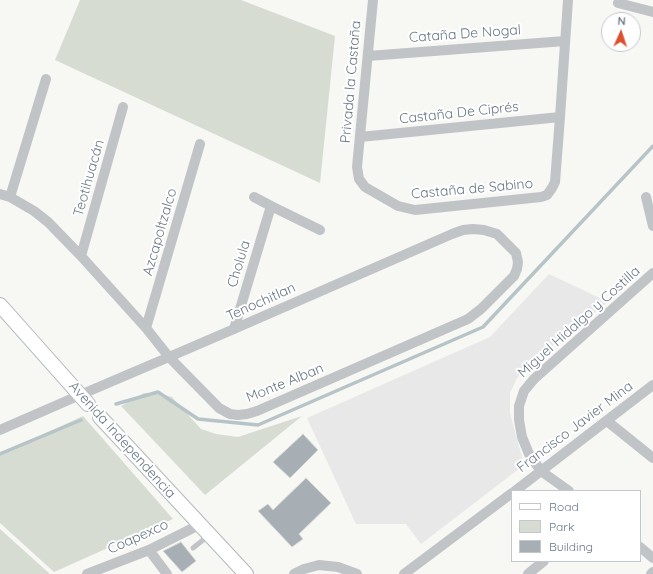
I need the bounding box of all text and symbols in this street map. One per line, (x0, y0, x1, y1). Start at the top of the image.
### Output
north arrow (601, 12, 641, 52)
text: N (617, 14, 626, 28)
street label: Privada la Castaña (337, 20, 365, 144)
street label: Cataña De Nogal (408, 22, 522, 46)
street label: Castaña De Ciprés (398, 98, 520, 128)
street label: Teotihuacán (70, 138, 108, 218)
street label: Castaña de Sabino (410, 175, 534, 203)
street label: Azcapoltzalco (139, 186, 181, 278)
street label: Cholula (224, 238, 254, 290)
street label: Miguel Hidalgo y Costilla (514, 263, 644, 381)
street label: Tenochitlan (224, 279, 298, 325)
street label: Monte Alban (244, 360, 326, 406)
street label: Avenida Independencia (65, 378, 179, 502)
street label: Francisco Javier Mina (514, 378, 636, 476)
legend (511, 490, 641, 562)
text: Road (549, 499, 579, 514)
street label: Coapexco (105, 516, 171, 558)
text: Park (549, 519, 574, 534)
text: Building (549, 539, 593, 554)

